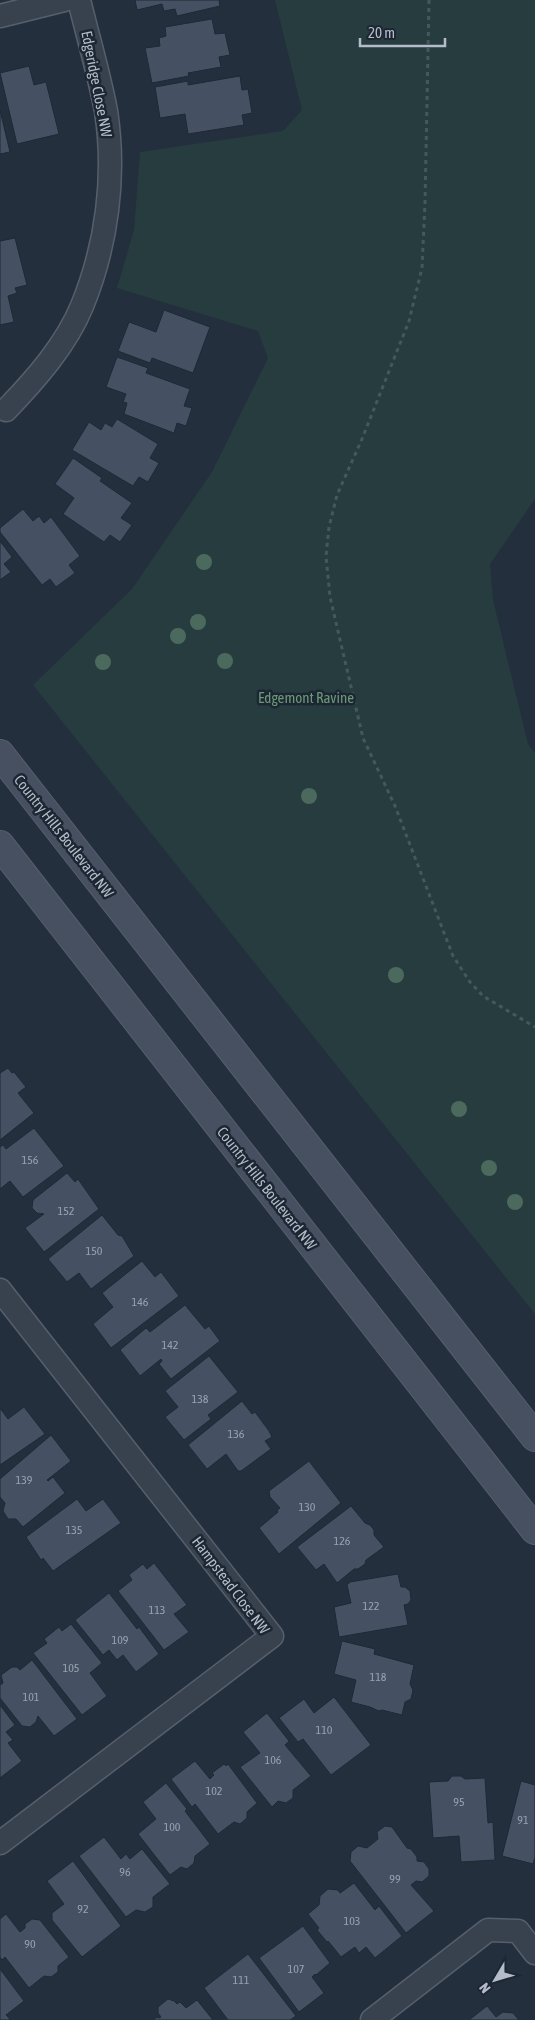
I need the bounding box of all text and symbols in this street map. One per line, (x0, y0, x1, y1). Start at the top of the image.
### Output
scale bar (360, 15, 445, 47)
text: 20 m (368, 24, 395, 41)
street label: Edgeridge Close NW (78, 29, 116, 139)
park label: Edgemont Ravine (258, 689, 354, 706)
street label: Country Hills Boulevard NW (11, 771, 117, 901)
street label: Country Hills Boulevard NW (214, 1123, 320, 1253)
house number: 156 (22, 1153, 39, 1167)
house number: 152 (58, 1204, 74, 1218)
house number: 150 (86, 1244, 103, 1258)
house number: 146 (132, 1295, 149, 1309)
house number: 142 (162, 1338, 178, 1352)
house number: 138 (192, 1392, 209, 1406)
house number: 136 (228, 1427, 245, 1441)
house number: 139 (16, 1473, 33, 1487)
house number: 130 (299, 1500, 316, 1514)
house number: 135 (66, 1523, 82, 1537)
street label: Hampstead Close NW (189, 1533, 273, 1637)
house number: 126 (334, 1534, 351, 1548)
house number: 122 (363, 1599, 379, 1613)
house number: 113 (149, 1603, 165, 1617)
house number: 109 (112, 1633, 129, 1647)
house number: 105 (63, 1661, 79, 1675)
house number: 118 (370, 1670, 387, 1684)
house number: 101 (23, 1690, 40, 1704)
house number: 110 (316, 1723, 333, 1737)
house number: 106 (265, 1753, 282, 1767)
house number: 102 (206, 1784, 222, 1798)
house number: 95 (453, 1795, 465, 1809)
house number: 91 (517, 1813, 529, 1827)
house number: 100 (164, 1820, 181, 1834)
house number: 96 (119, 1865, 131, 1879)
house number: 99 (389, 1872, 401, 1886)
house number: 92 (77, 1902, 89, 1916)
house number: 103 (344, 1914, 360, 1928)
house number: 90 (24, 1937, 36, 1951)
north arrow (470, 1955, 520, 2005)
house number: 107 (288, 1962, 305, 1976)
house number: 111 (233, 1973, 250, 1987)
text: N (476, 1980, 494, 1996)

